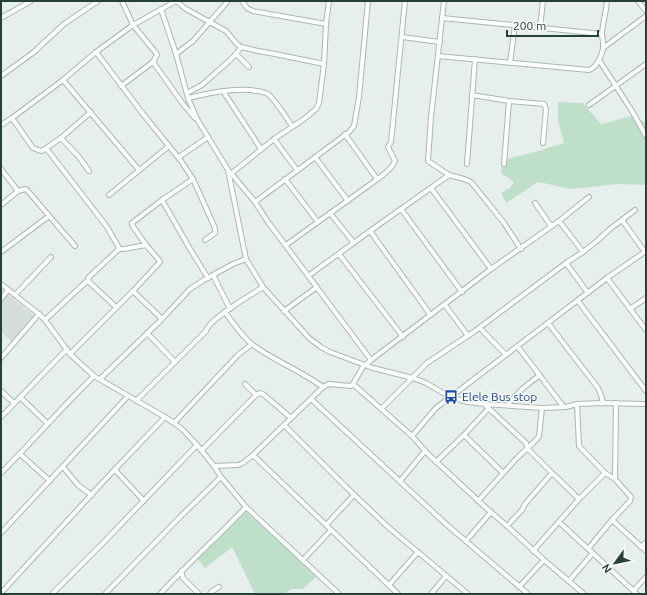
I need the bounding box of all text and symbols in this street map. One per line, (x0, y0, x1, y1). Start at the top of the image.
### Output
scale bar (507, 12, 598, 38)
text: 200 m (513, 19, 546, 32)
bus stop icon: Elele Bus stop (443, 389, 459, 405)
place label: Elele Bus stop (462, 390, 537, 403)
north arrow (595, 543, 635, 583)
text: N (599, 562, 614, 575)

